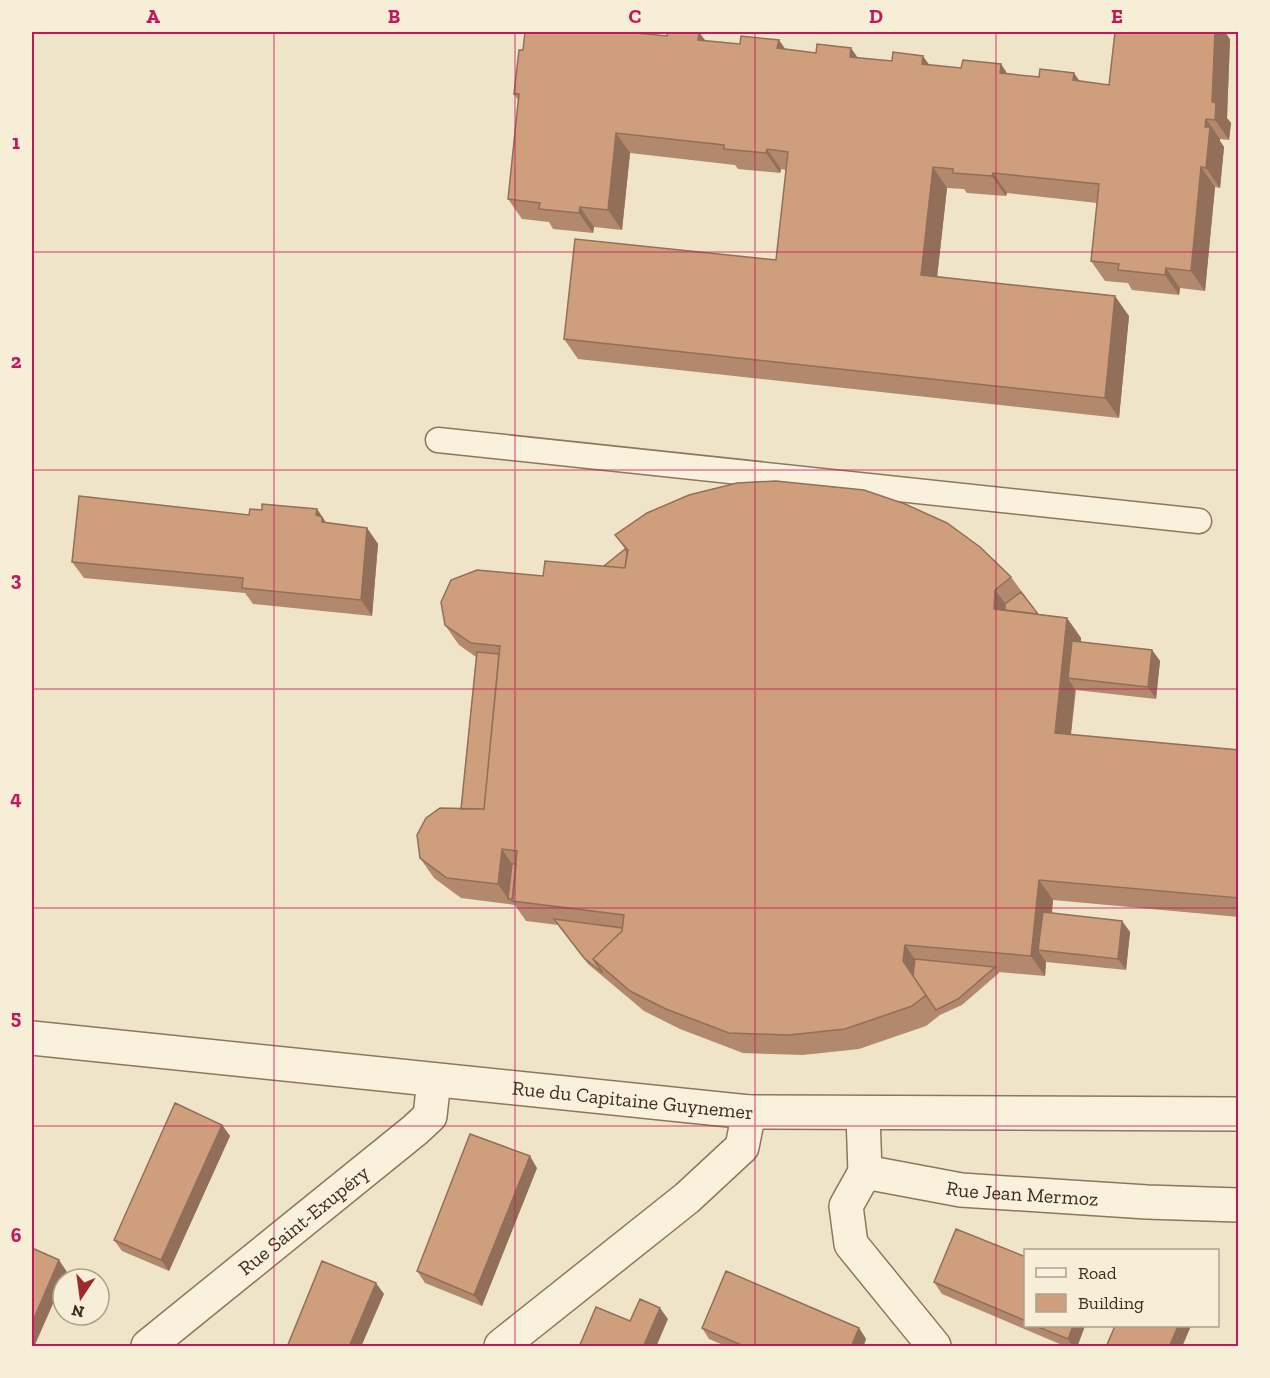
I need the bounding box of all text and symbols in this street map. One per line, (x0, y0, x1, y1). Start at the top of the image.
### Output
text: A (146, 4, 160, 28)
text: B (388, 4, 400, 28)
text: C (629, 4, 642, 28)
text: D (869, 4, 883, 28)
text: E (1111, 4, 1123, 28)
text: 1 (12, 130, 20, 154)
text: 2 (11, 349, 22, 373)
text: 3 (11, 567, 22, 591)
text: 4 (10, 786, 22, 810)
text: 5 (11, 1005, 21, 1029)
street label: Rue du Capitaine Guynemer (511, 1076, 754, 1124)
street label: Rue Saint-Exupéry (233, 1160, 374, 1280)
street label: Rue Jean Mermoz (944, 1175, 1099, 1211)
text: 6 (11, 1223, 22, 1247)
legend (1024, 1249, 1219, 1327)
text: Road (1078, 1262, 1117, 1284)
north arrow (51, 1267, 111, 1327)
text: Building (1078, 1292, 1144, 1314)
text: N (70, 1301, 86, 1322)

